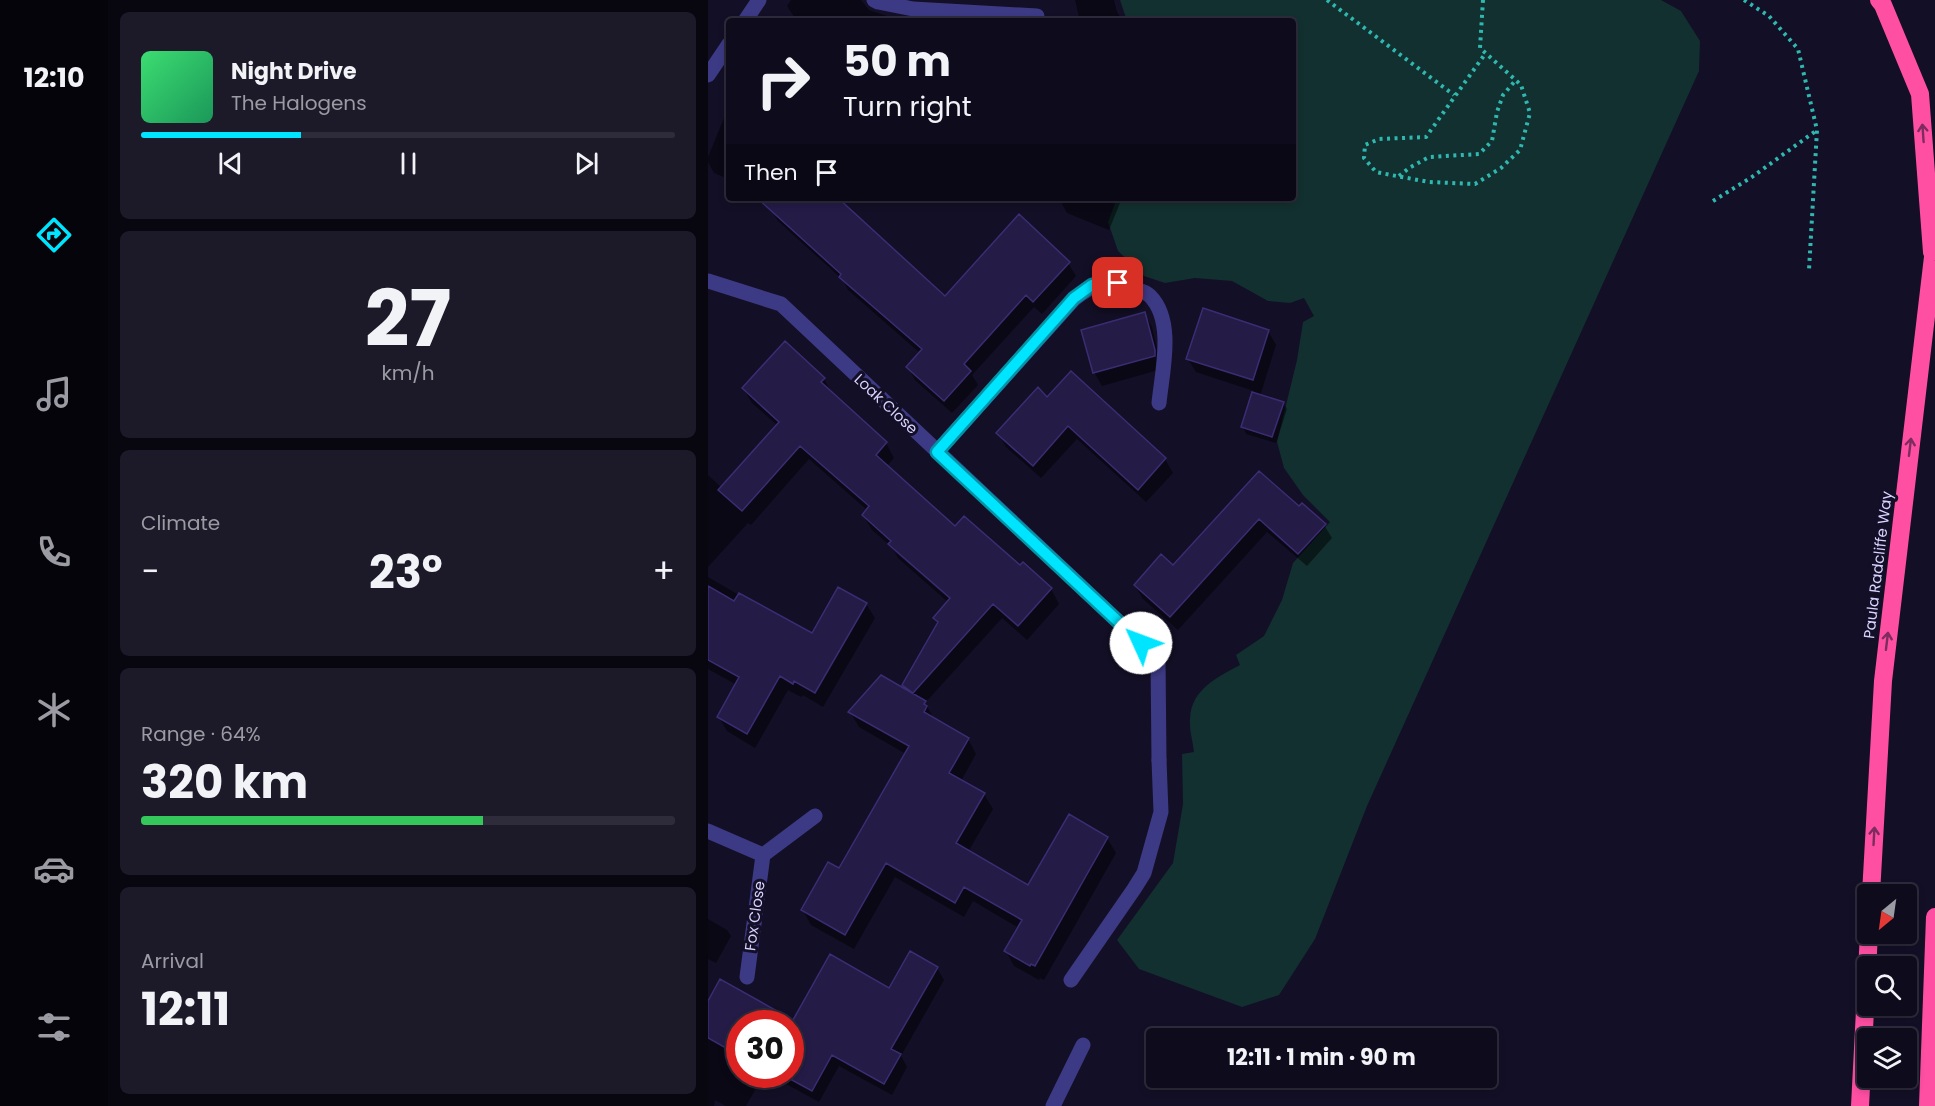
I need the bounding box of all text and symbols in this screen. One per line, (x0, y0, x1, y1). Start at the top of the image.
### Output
text: 50 m (843, 32, 951, 91)
icon: right (744, 42, 822, 120)
text: Night Drive (231, 56, 357, 87)
text: 12:10 (24, 59, 85, 96)
text: Turn right (843, 88, 972, 125)
text: The Halogens (231, 89, 367, 117)
one-way arrow (1917, 124, 1928, 143)
icon: previous (214, 147, 247, 180)
icon: pause (392, 147, 425, 180)
icon: next (570, 147, 603, 180)
icon: arrive (810, 156, 843, 189)
text: Then (744, 157, 798, 188)
icon: directions (33, 214, 75, 256)
pin (1092, 257, 1143, 308)
text: 27 (365, 264, 451, 373)
icon: arrive (1101, 266, 1134, 299)
text: km/h (381, 359, 435, 387)
street label: Loak Close (850, 369, 923, 439)
icon: music (33, 373, 75, 415)
one-way arrow (1905, 438, 1916, 458)
street label: Paula Radcliffe Way (1858, 489, 1897, 640)
text: Climate (141, 509, 220, 537)
icon: phone (33, 531, 75, 573)
text: 23° (369, 541, 443, 604)
text: − (141, 548, 159, 595)
text: + (652, 548, 675, 595)
position arrow (1109, 611, 1173, 675)
one-way arrow (1882, 632, 1893, 652)
icon: climate (33, 689, 75, 731)
text: Range · 64% (141, 720, 261, 748)
text: 320 km (141, 751, 308, 814)
one-way arrow (1869, 826, 1880, 846)
icon: car (33, 848, 75, 890)
street label: Fox Close (739, 880, 770, 952)
north arrow (1857, 884, 1917, 944)
map controls (1857, 884, 1917, 1088)
text: Arrival (141, 947, 204, 975)
button: search (1857, 956, 1917, 1016)
text: 12:11 (141, 978, 230, 1041)
icon: filters (33, 1006, 75, 1048)
speed limit sign: 30 (726, 1010, 804, 1088)
button: layers (1857, 1028, 1917, 1088)
text: 12:11 · 1 min · 90 m (1227, 1042, 1416, 1073)

